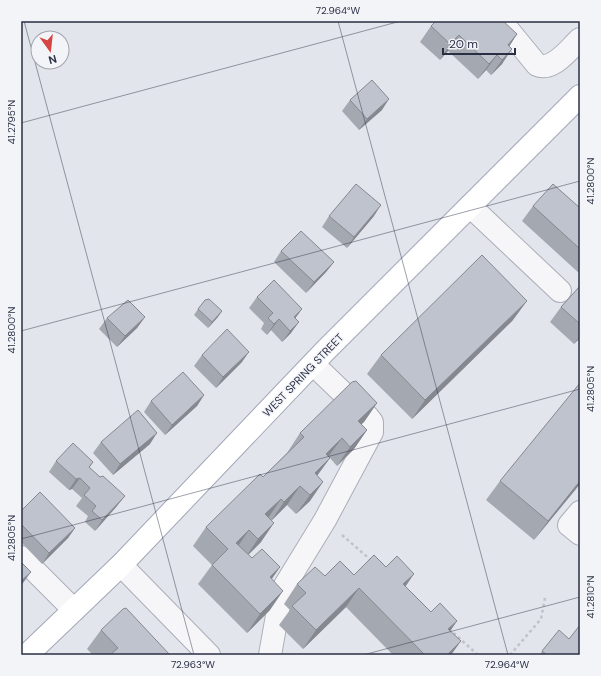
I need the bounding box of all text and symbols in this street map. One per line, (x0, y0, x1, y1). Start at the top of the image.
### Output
text: 72.964°W (316, 4, 360, 17)
north arrow (30, 30, 70, 70)
scale bar (443, 30, 515, 56)
text: 20 m (449, 36, 478, 52)
text: N (47, 52, 58, 67)
text: 41.2795°N (5, 100, 18, 144)
text: 41.2800°N (584, 157, 597, 204)
text: 41.2800°N (5, 306, 18, 353)
street label: WEST SPRING STREET (260, 330, 346, 420)
text: 41.2805°N (584, 366, 597, 412)
text: 41.2805°N (5, 515, 18, 561)
text: 41.2810°N (584, 575, 597, 618)
text: 72.963°W (171, 658, 215, 671)
text: 72.964°W (485, 658, 529, 671)

